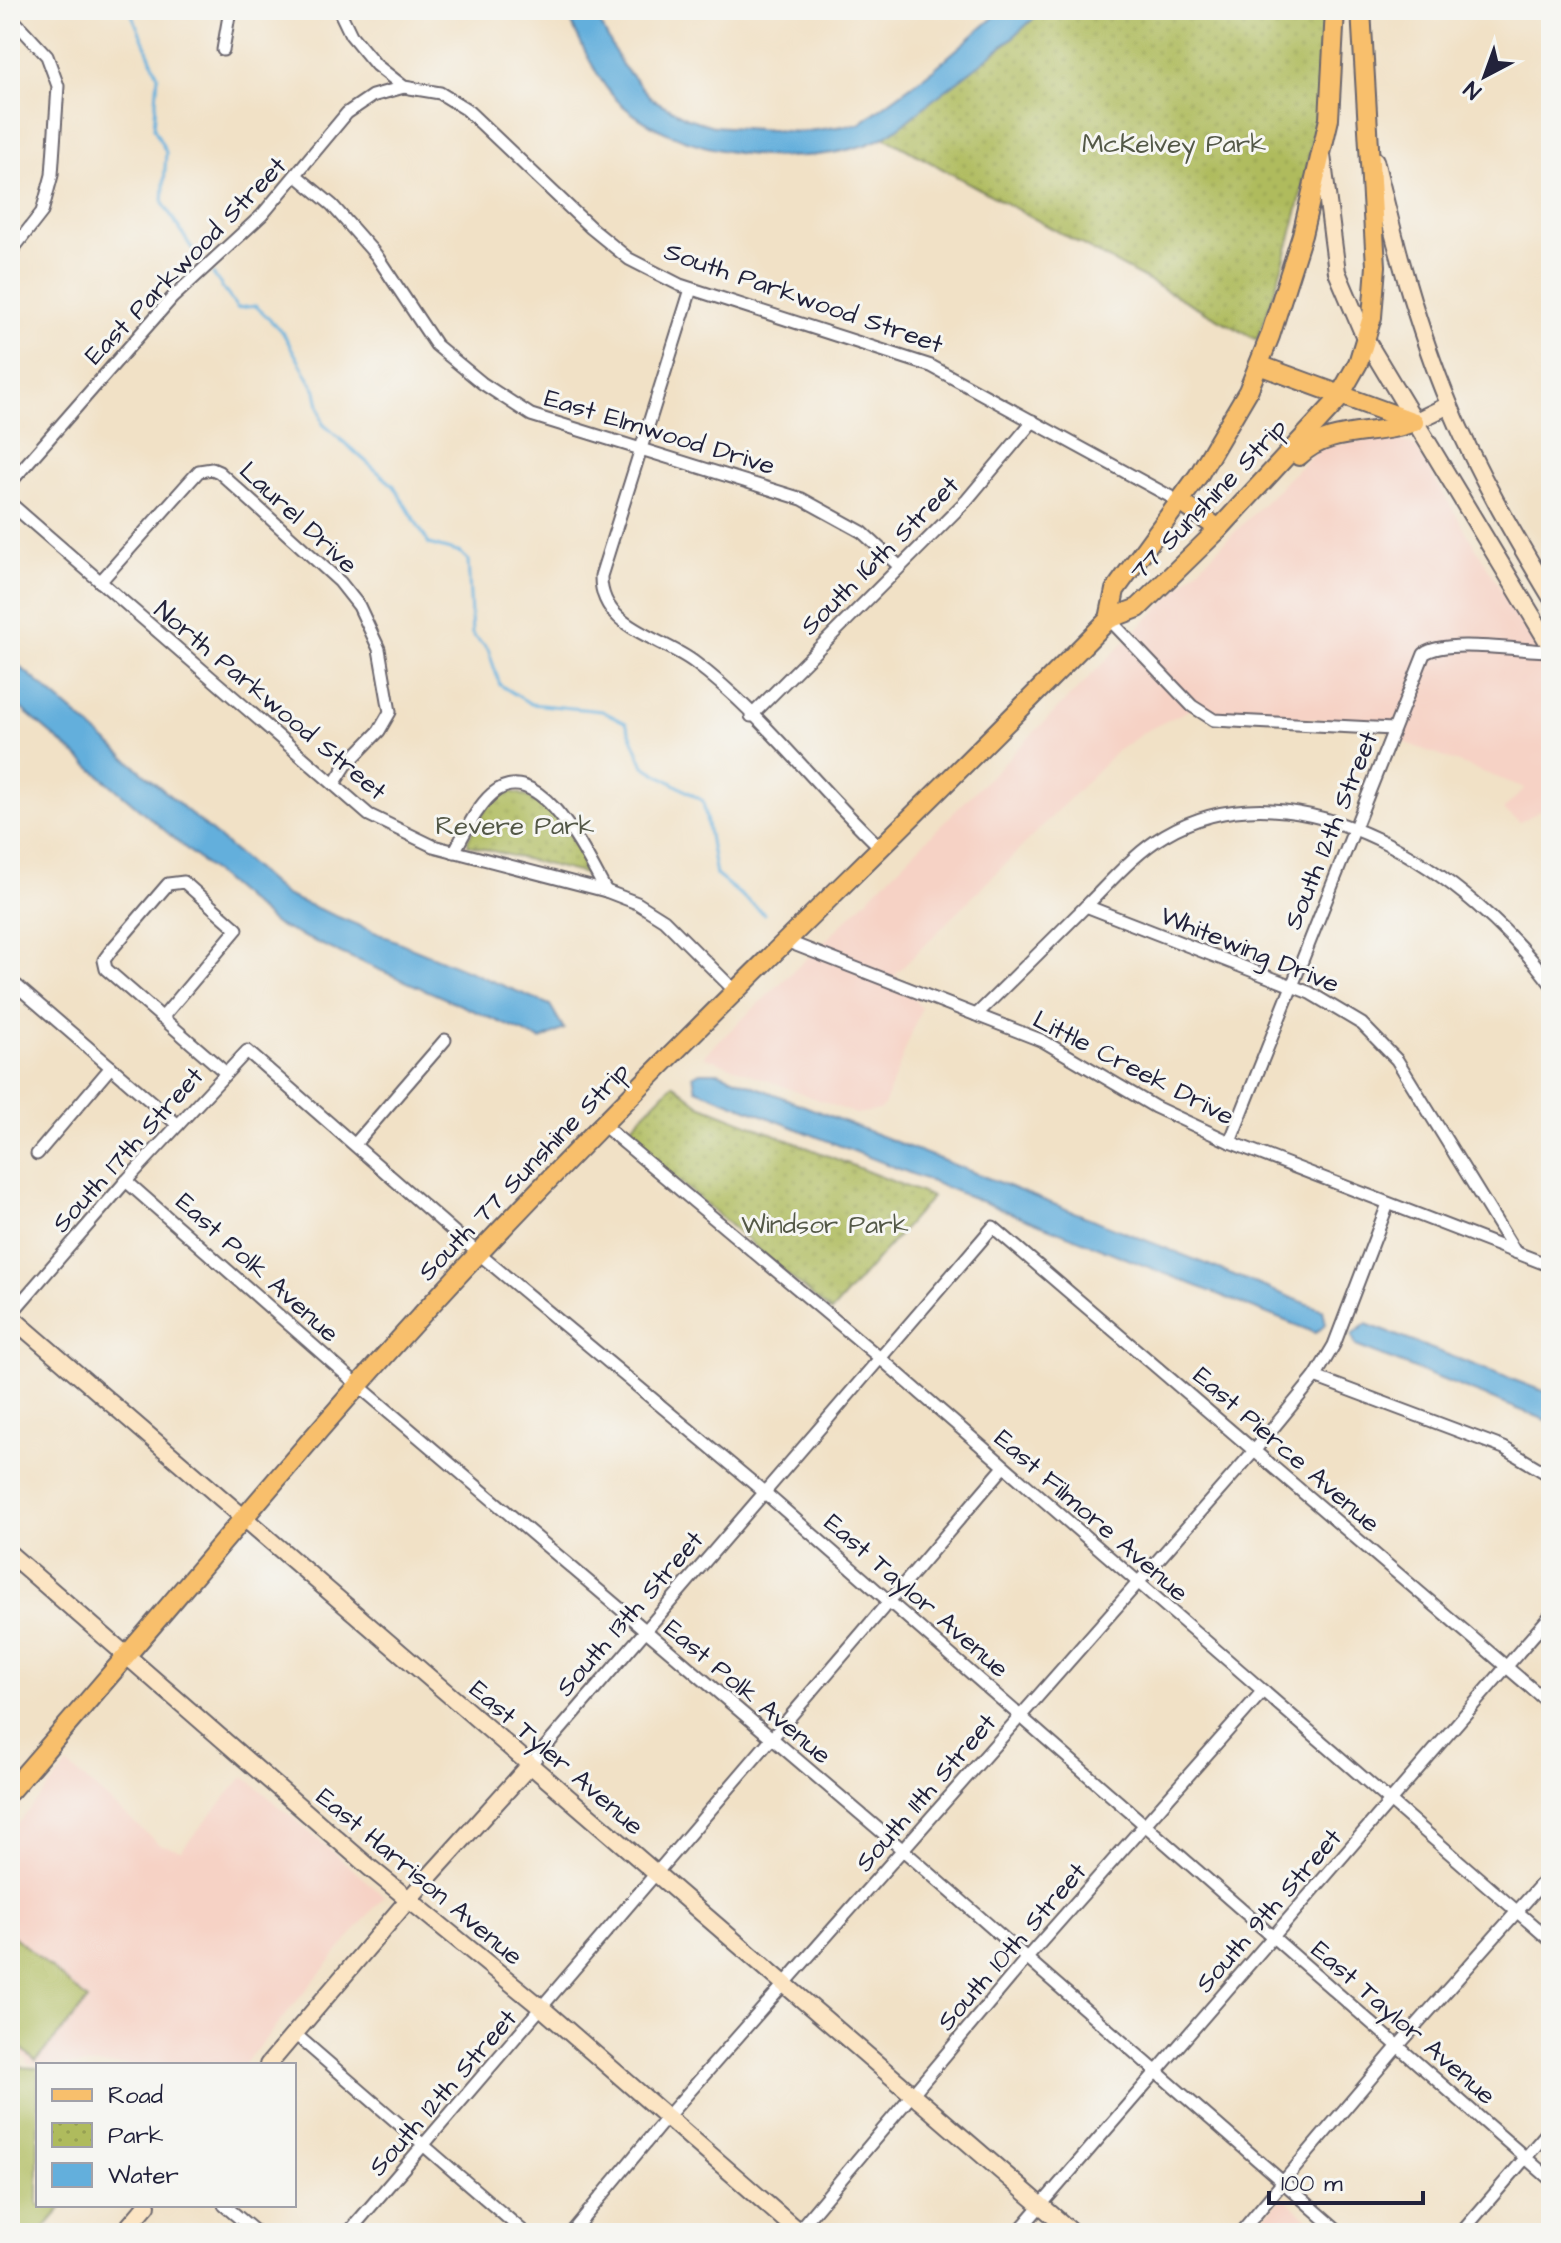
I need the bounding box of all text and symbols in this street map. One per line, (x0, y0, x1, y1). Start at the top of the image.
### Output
north arrow (1445, 36, 1525, 116)
text: N (1457, 74, 1488, 106)
park label: McKelvey Park (1082, 126, 1266, 164)
street label: East Parkwood Street (77, 148, 295, 373)
street label: South Parkwood Street (659, 233, 948, 363)
street label: East Elmwood Drive (540, 380, 779, 484)
street label: 77 Sunshine Strip (1122, 411, 1296, 589)
street label: Laurel Drive (231, 453, 365, 582)
street label: South 16th Street (792, 468, 968, 643)
street label: North Parkwood Street (146, 593, 395, 809)
street label: South 12th Street (1275, 726, 1387, 935)
park label: Revere Park (435, 808, 595, 844)
street label: Whitewing Drive (1154, 898, 1345, 1004)
street label: Little Creek Drive (1027, 1002, 1240, 1134)
street label: South 77 Sunshine Strip (410, 1055, 638, 1289)
street label: South 17th Street (44, 1059, 212, 1240)
street label: East Polk Avenue (168, 1185, 347, 1351)
park label: Windsor Park (741, 1207, 909, 1243)
street label: East Pierce Avenue (1185, 1358, 1388, 1541)
street label: East Filmore Avenue (986, 1421, 1196, 1610)
street label: East Taylor Avenue (815, 1505, 1017, 1688)
street label: South 13th Street (548, 1523, 712, 1704)
street label: East Polk Avenue (656, 1611, 839, 1773)
street label: East Tyler Avenue (460, 1672, 651, 1845)
street label: South 11th Street (847, 1705, 1005, 1880)
street label: East Harrison Avenue (308, 1779, 530, 1974)
street label: South 9th Street (1187, 1820, 1351, 2001)
street label: South 10th Street (929, 1854, 1095, 2038)
street label: East Taylor Avenue (1302, 1932, 1504, 2115)
street label: South 12th Street (360, 2001, 526, 2184)
legend (36, 2063, 296, 2207)
text: Road (108, 2079, 163, 2113)
text: Park (108, 2119, 164, 2153)
scale bar (1269, 2155, 1423, 2205)
text: Water (108, 2159, 179, 2193)
text: 100 m (1281, 2167, 1343, 2201)

